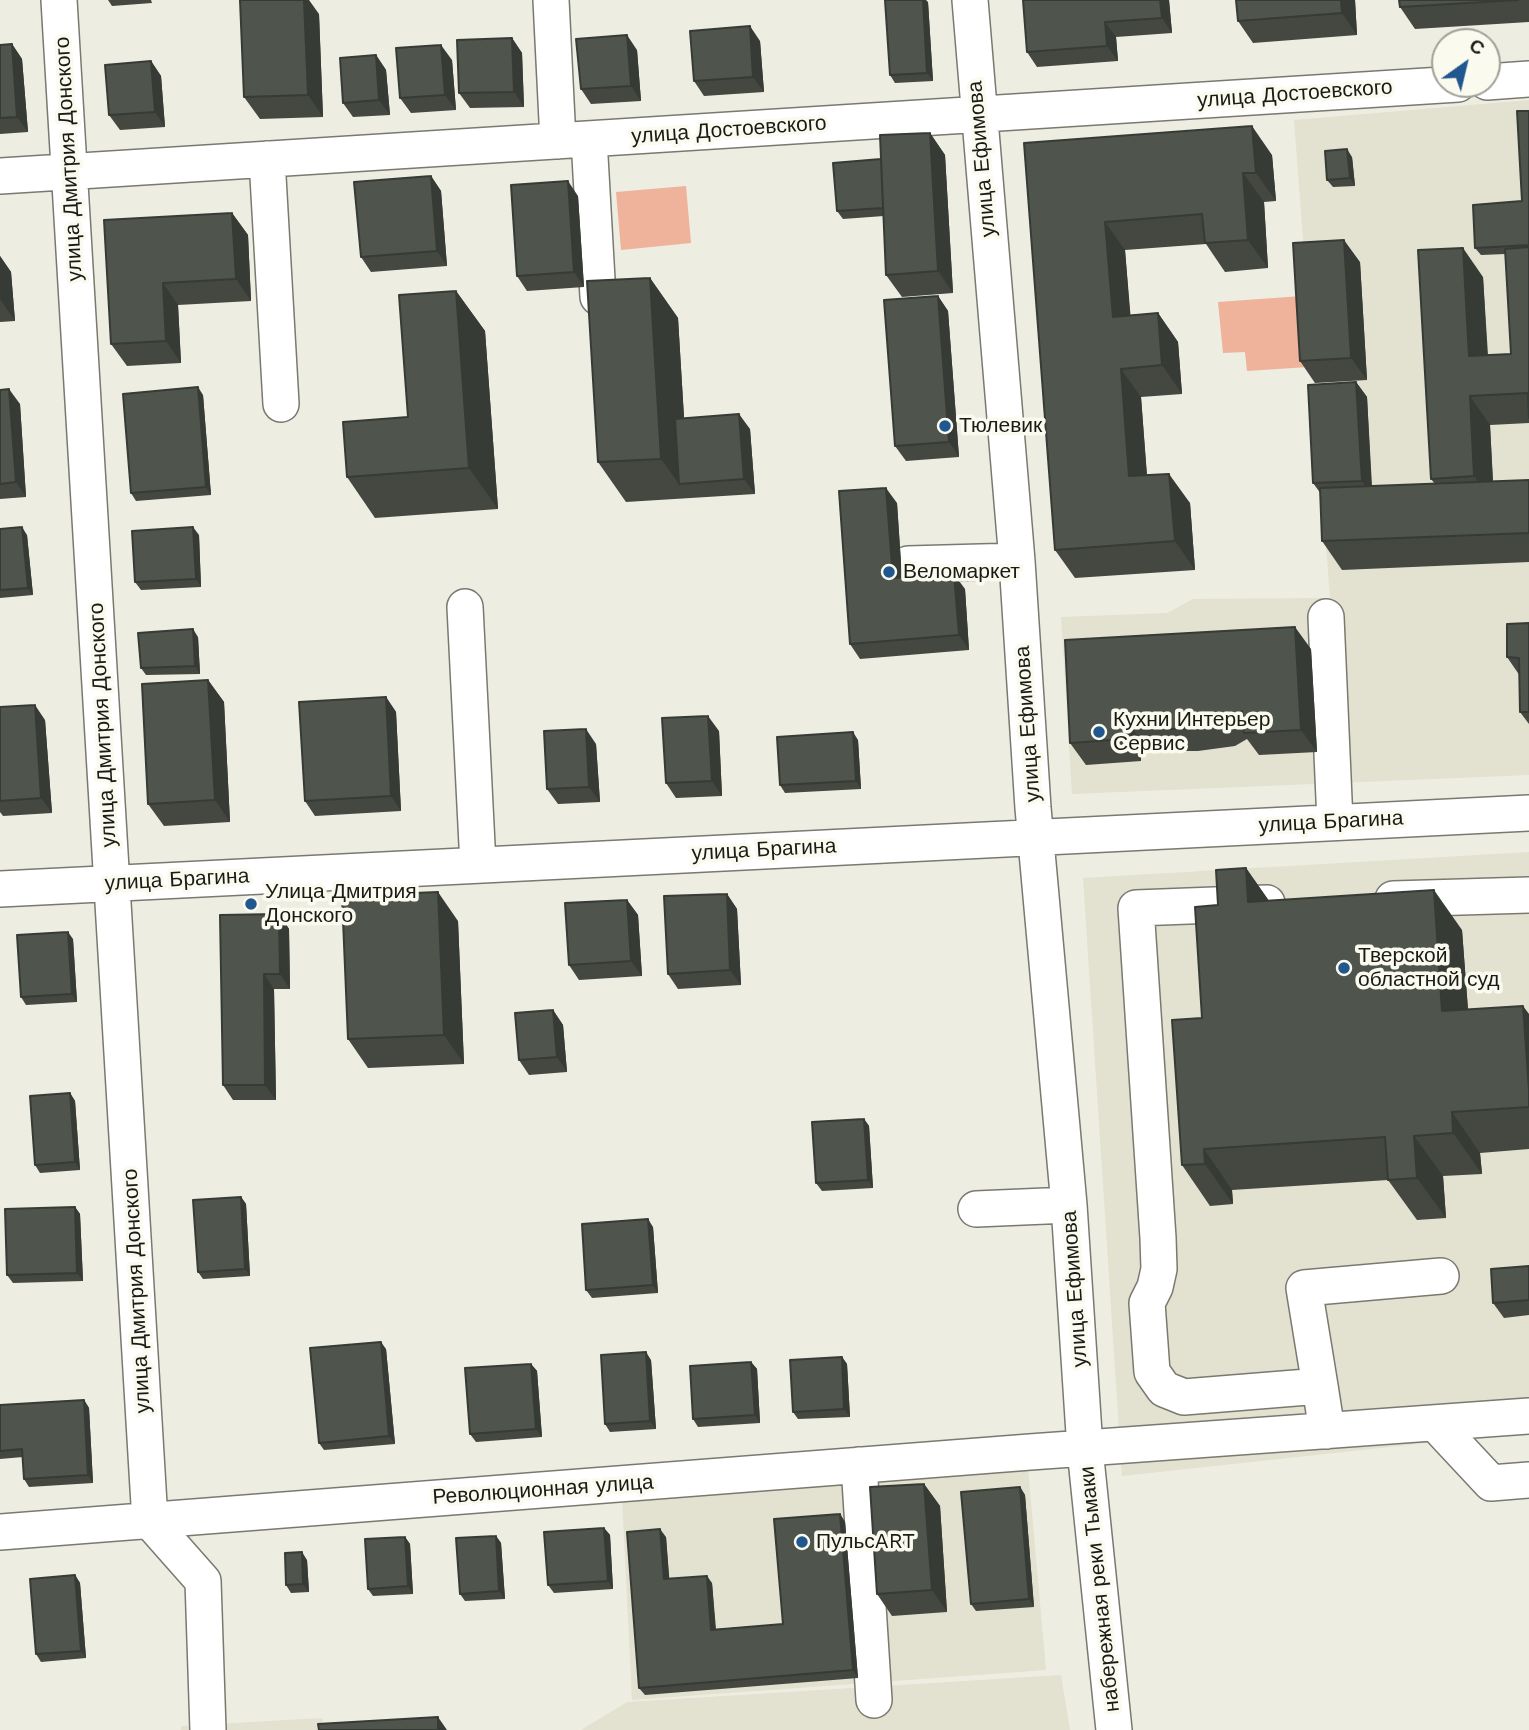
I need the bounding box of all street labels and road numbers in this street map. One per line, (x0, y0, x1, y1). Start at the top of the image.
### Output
street label: улица Дмитрия Донского (50, 36, 88, 282)
street label: улица Достоевского (1197, 75, 1393, 113)
street label: улица Ефимова (963, 80, 1001, 238)
street label: улица Достоевского (631, 111, 827, 149)
street label: улица Дмитрия Донского (84, 602, 122, 848)
street label: улица Ефимова (1010, 645, 1046, 803)
street label: улица Брагина (1258, 806, 1404, 838)
street label: улица Брагина (691, 834, 837, 866)
street label: улица Брагина (104, 864, 250, 896)
street label: улица Дмитрия Донского (118, 1168, 156, 1414)
street label: улица Ефимова (1057, 1210, 1093, 1368)
street label: набережная реки Тьмаки (1075, 1465, 1125, 1713)
street label: Революционная улица (432, 1470, 654, 1510)

